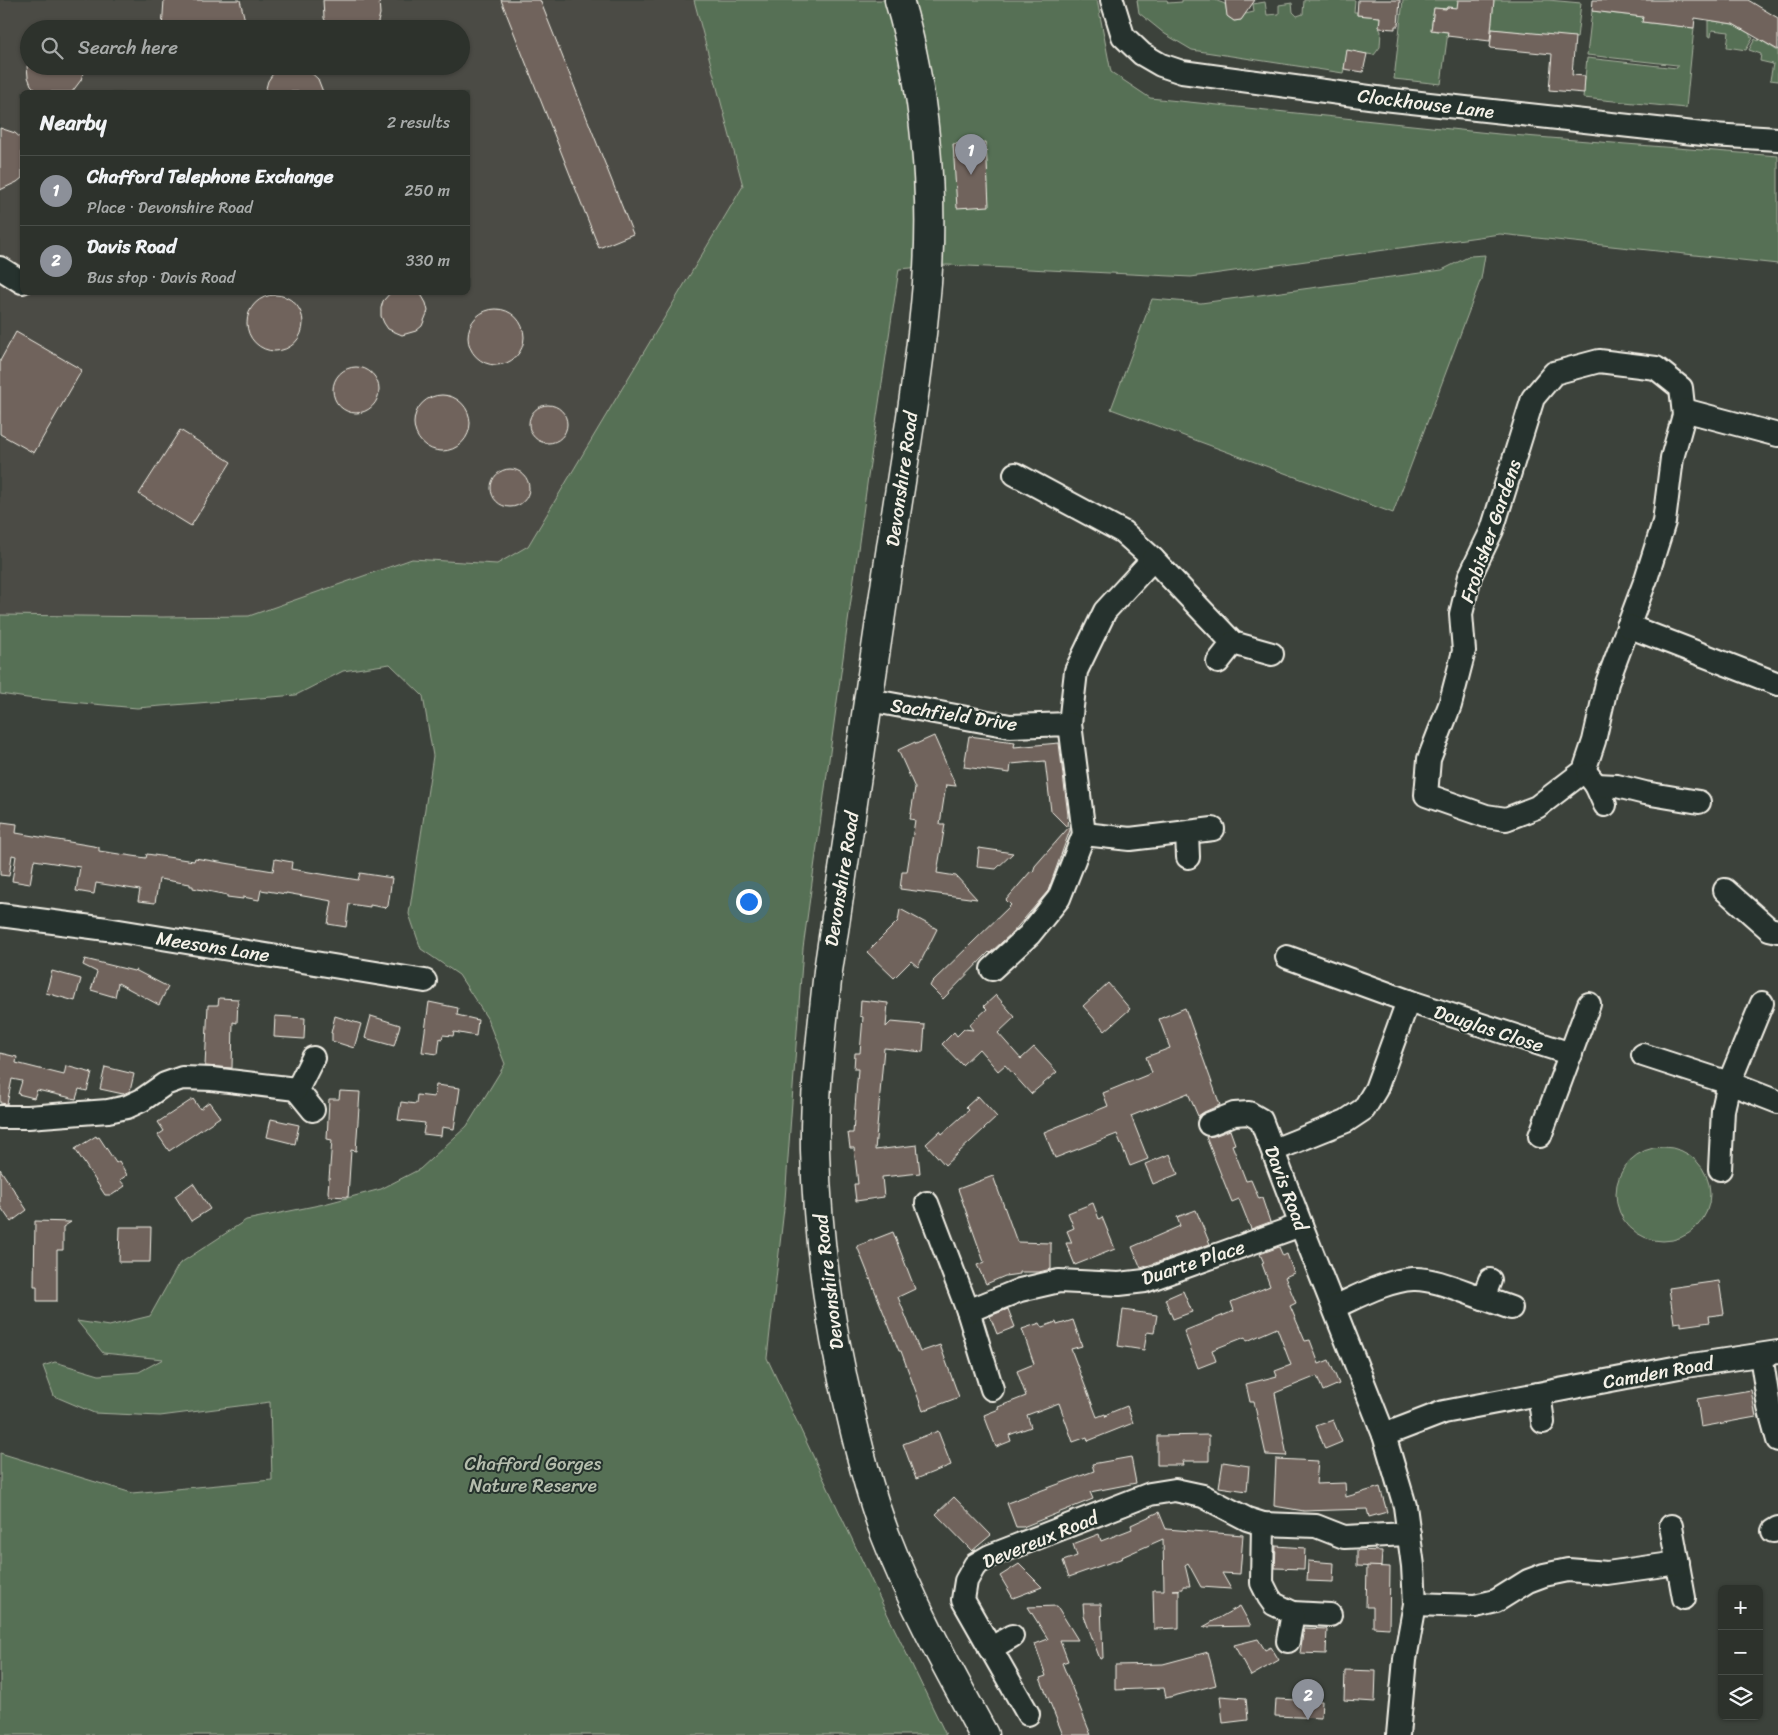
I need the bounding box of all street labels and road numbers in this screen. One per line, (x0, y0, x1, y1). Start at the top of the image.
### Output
street label: Clockhouse Lane (1356, 79, 1496, 128)
street label: Devonshire Road (876, 407, 928, 549)
street label: Frobisher Gardens (1450, 455, 1531, 607)
street label: Sachfield Drive (888, 688, 1020, 741)
street label: Devonshire Road (815, 807, 869, 949)
street label: Meesons Lane (154, 921, 272, 972)
street label: Douglas Close (1430, 995, 1548, 1062)
street label: Davis Road (1255, 1141, 1319, 1238)
street label: Devonshire Road (804, 1210, 853, 1351)
street label: Duarte Place (1137, 1230, 1249, 1295)
street label: Camden Road (1600, 1346, 1718, 1398)
street label: Devereux Road (977, 1501, 1105, 1578)

